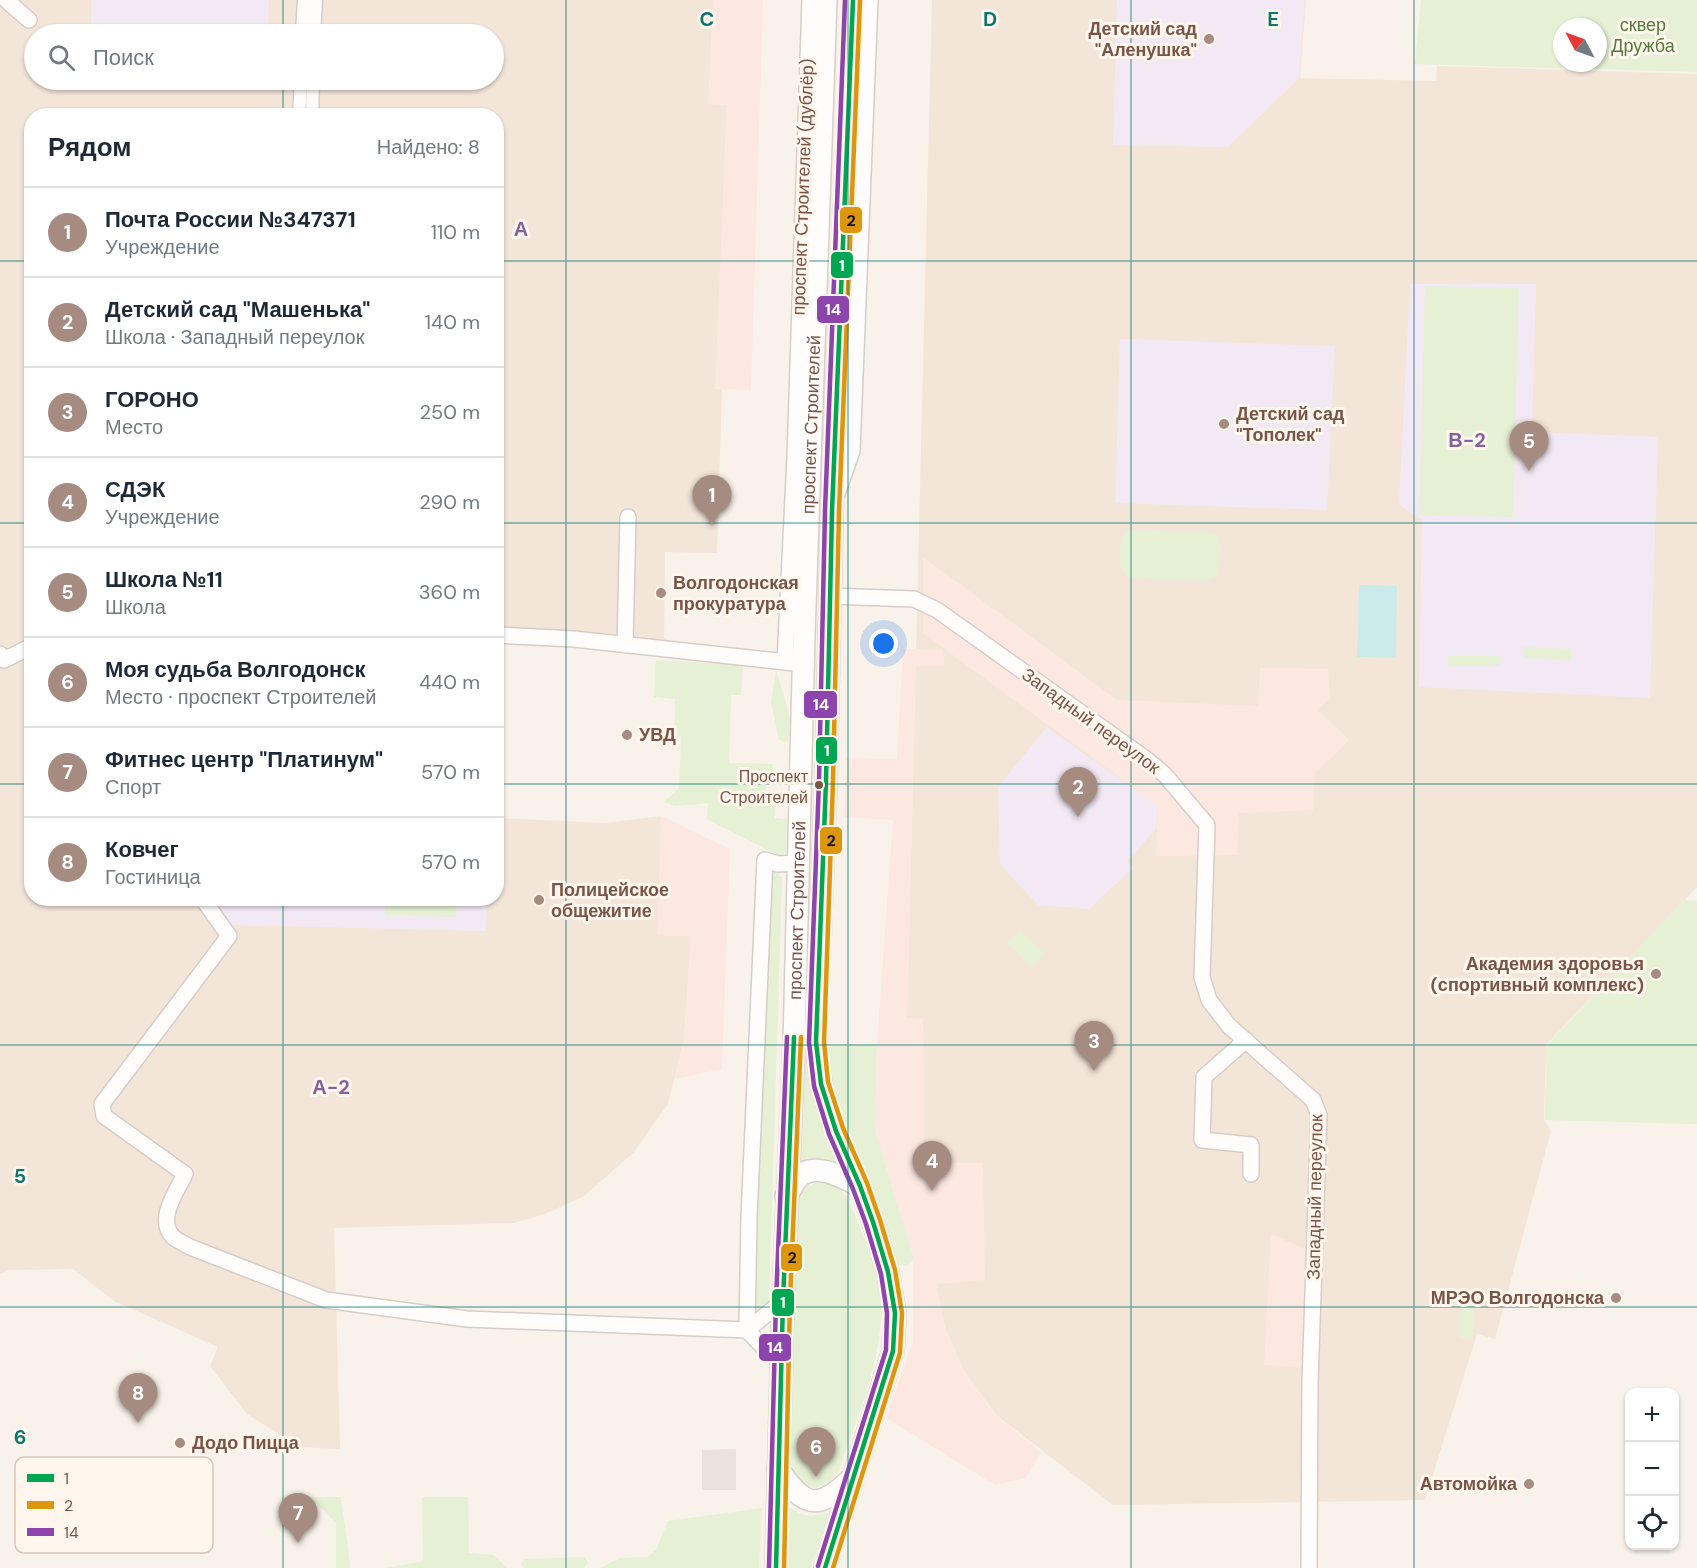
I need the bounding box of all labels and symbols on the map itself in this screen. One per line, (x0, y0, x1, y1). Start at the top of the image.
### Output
text: C (700, 6, 714, 32)
text: D (983, 6, 997, 32)
text: E (1267, 6, 1279, 32)
park label: сквер Дружба (1611, 13, 1676, 58)
place label: Детский сад "Аленушка" (1089, 17, 1198, 62)
north arrow (1553, 18, 1607, 72)
marker: Детский сад "Аленушка" (1202, 32, 1216, 46)
street label: проспект Строителей (дублёр) (787, 58, 819, 316)
line badge: 2 (839, 206, 863, 234)
text: 2 (846, 210, 856, 231)
district label: А (514, 216, 528, 242)
line badge: 1 (830, 251, 854, 279)
text: 1 (839, 255, 845, 276)
line badge: 14 (816, 295, 850, 324)
text: 14 (825, 299, 841, 320)
street label: проспект Строителей (796, 335, 826, 514)
place label: Детский сад "Тополек" (1236, 402, 1345, 447)
marker: Детский сад "Тополек" (1217, 417, 1231, 431)
pin: 5 (1510, 422, 1549, 471)
district label: В-2 (1448, 427, 1486, 453)
pin: 1 (692, 476, 732, 525)
place label: Волгодонская прокуратура (673, 571, 799, 616)
marker: Волгодонская прокуратура (654, 586, 668, 600)
your location (869, 629, 898, 658)
street label: Западный переулок (1017, 663, 1165, 779)
line badge: 14 (803, 690, 838, 719)
text: 14 (813, 694, 829, 715)
place label: УВД (639, 723, 676, 747)
marker: УВД (620, 728, 634, 742)
line badge: 1 (815, 736, 838, 765)
text: 1 (824, 740, 830, 761)
place label: Проспект Строителей (720, 766, 809, 808)
pin: 2 (1058, 768, 1098, 817)
marker: Проспект Строителей (813, 779, 825, 791)
street label: проспект Строителей (783, 821, 811, 1000)
line badge: 2 (819, 826, 843, 855)
text: 2 (826, 830, 836, 851)
place label: Полицейское общежитие (551, 878, 669, 923)
marker: Полицейское общежитие (532, 893, 546, 907)
place label: Академия здоровья (спортивный комплекс) (1431, 952, 1644, 997)
marker: Академия здоровья (спортивный комплекс) (1649, 967, 1663, 981)
pin: 3 (1074, 1022, 1114, 1071)
district label: А-2 (312, 1074, 350, 1100)
street label: Западный переулок (1302, 1114, 1328, 1280)
pin: 4 (912, 1142, 952, 1191)
text: 5 (14, 1163, 26, 1189)
line badge: 2 (780, 1243, 803, 1272)
text: 2 (787, 1247, 797, 1268)
place label: МРЭО Волгодонска (1431, 1286, 1605, 1310)
line badge: 1 (771, 1288, 795, 1317)
marker: МРЭО Волгодонска (1609, 1291, 1623, 1305)
text: 1 (780, 1292, 786, 1313)
line badge: 14 (758, 1333, 792, 1362)
text: 14 (767, 1337, 783, 1358)
pin: 8 (118, 1374, 158, 1423)
text: 6 (14, 1424, 26, 1450)
pin: 6 (796, 1428, 836, 1477)
place label: Додо Пицца (192, 1431, 300, 1455)
marker: Додо Пицца (173, 1436, 187, 1450)
legend (15, 1457, 213, 1553)
text: 1 (64, 1468, 69, 1489)
place label: Автомойка (1420, 1472, 1518, 1496)
marker: Автомойка (1522, 1477, 1536, 1491)
pin: 7 (278, 1494, 318, 1543)
text: 2 (64, 1495, 73, 1516)
text: 14 (64, 1522, 79, 1543)

